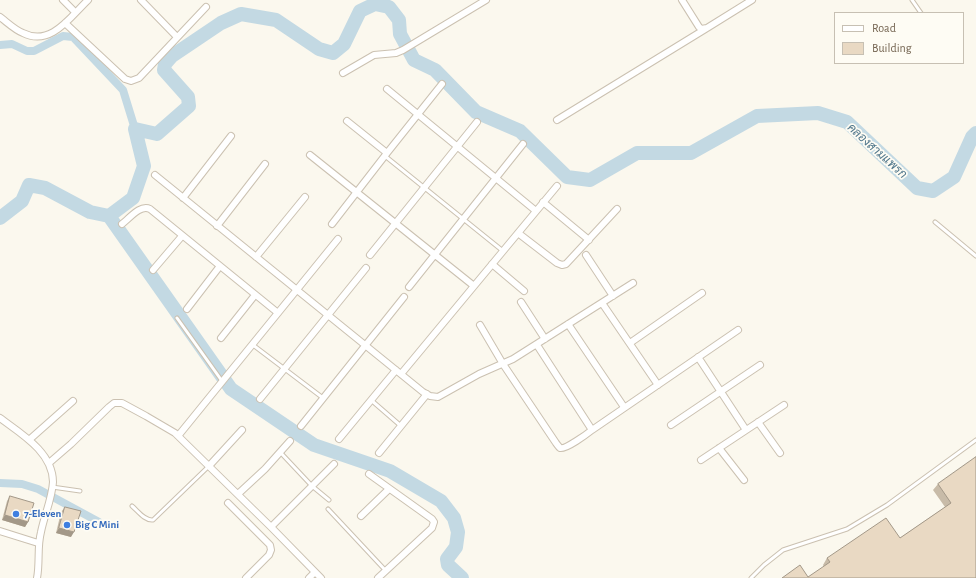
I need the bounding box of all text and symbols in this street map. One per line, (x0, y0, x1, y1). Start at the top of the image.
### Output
legend (834, 12, 964, 64)
text: Road (872, 22, 896, 34)
text: Building (872, 42, 912, 54)
water label: คลองสามแพรก (844, 121, 910, 181)
place label: 7-Eleven (24, 507, 61, 521)
marker: 7-Eleven (11, 509, 21, 519)
place label: Big C Mini (75, 518, 119, 532)
marker: Big C Mini (62, 520, 72, 530)

